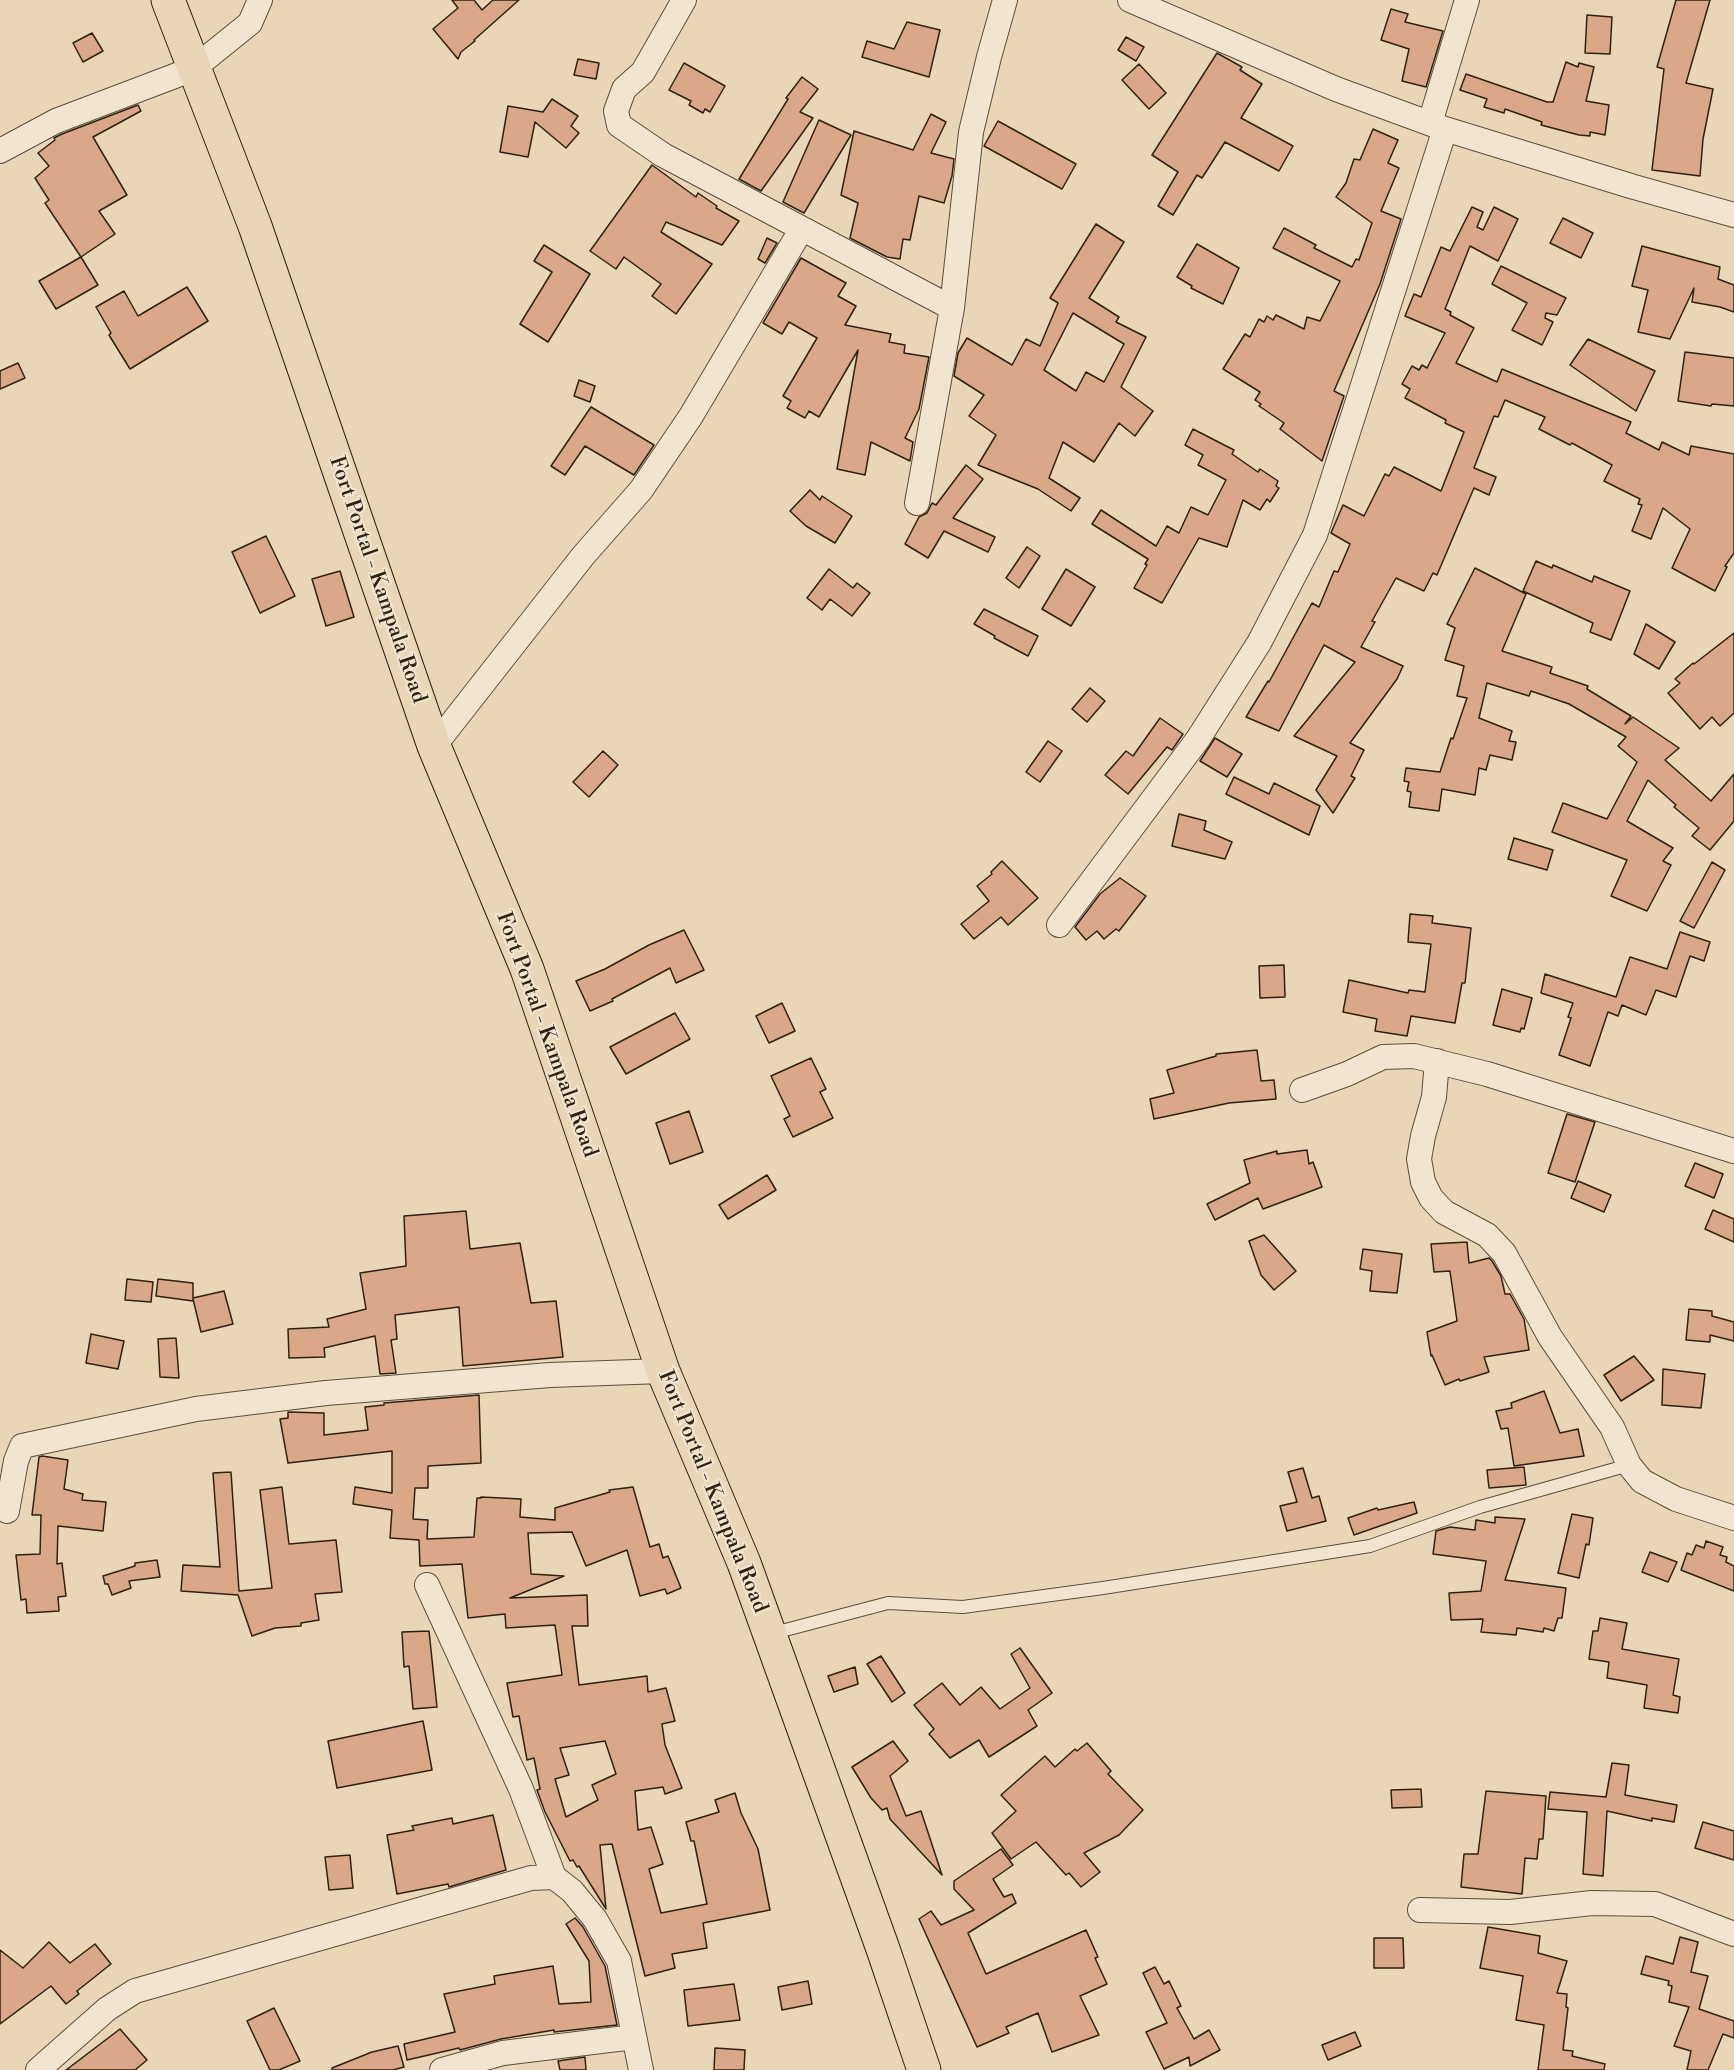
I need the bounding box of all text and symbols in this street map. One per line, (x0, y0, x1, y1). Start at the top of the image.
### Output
street label: Fort Portal - Kampala Road (323, 453, 431, 707)
street label: Fort Portal - Kampala Road (490, 909, 602, 1161)
street label: Fort Portal - Kampala Road (652, 1367, 772, 1617)

